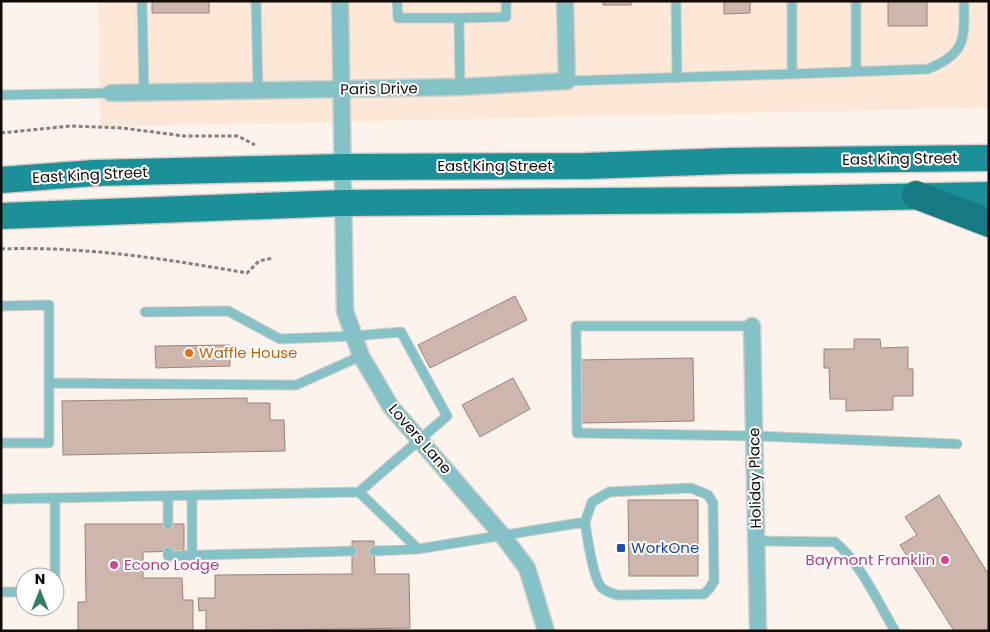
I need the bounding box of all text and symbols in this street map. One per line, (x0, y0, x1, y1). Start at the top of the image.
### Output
street label: Paris Drive (340, 77, 418, 100)
street label: East King Street (842, 147, 958, 170)
street label: East King Street (437, 155, 553, 176)
street label: East King Street (32, 161, 148, 188)
place label: Waffle House (199, 342, 297, 363)
marker: Waffle House (183, 347, 195, 359)
street label: Lovers Lane (384, 399, 457, 478)
street label: Holiday Place (743, 427, 766, 529)
place label: WorkOne (631, 537, 699, 558)
marker: WorkOne (615, 542, 627, 554)
place label: Baymont Franklin (806, 549, 935, 570)
place label: Econo Lodge (124, 554, 219, 575)
marker: Baymont Franklin (939, 554, 951, 566)
marker: Econo Lodge (108, 559, 120, 571)
north arrow (15, 567, 65, 617)
text: N (35, 569, 45, 589)

